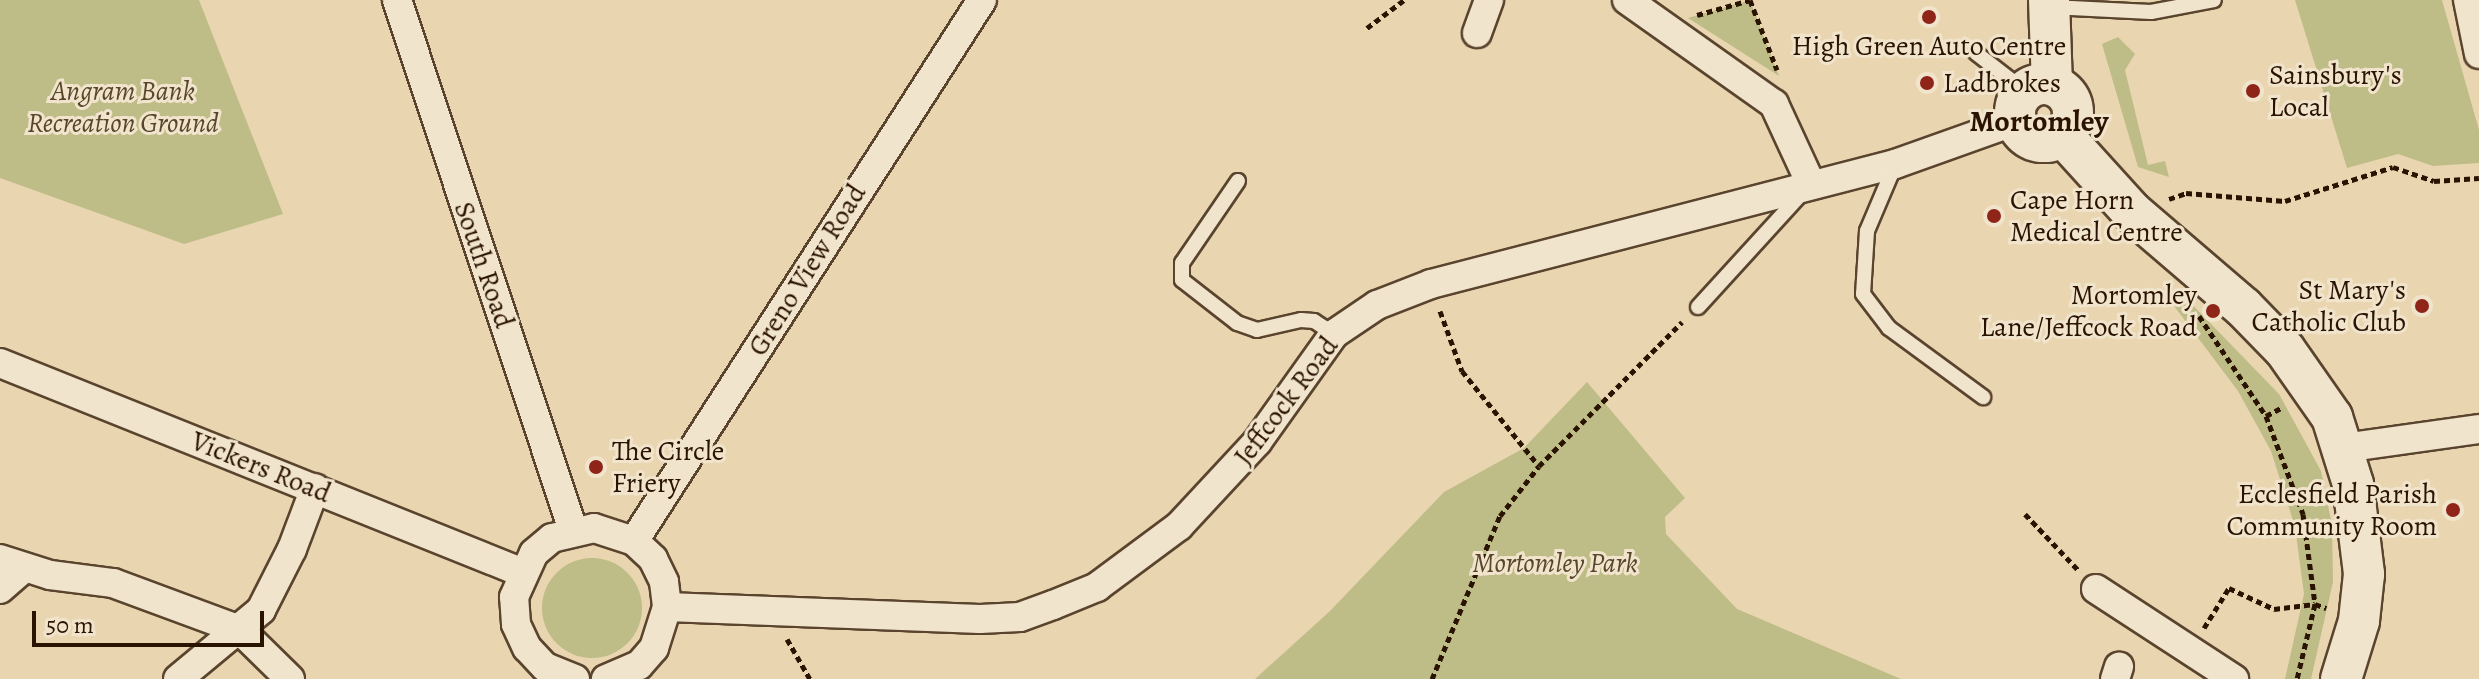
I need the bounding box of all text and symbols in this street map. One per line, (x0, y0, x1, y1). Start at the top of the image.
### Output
marker: High Green Auto Centre (1920, 8, 1938, 26)
place label: High Green Auto Centre (1792, 29, 2066, 63)
place label: Sainsbury's Local (2269, 58, 2402, 124)
place label: Ladbrokes (1943, 66, 2061, 100)
park label: Angram Bank Recreation Ground (27, 74, 219, 140)
marker: Ladbrokes (1918, 74, 1936, 92)
marker: Sainsbury's Local (2244, 82, 2262, 100)
district label: Mortomley (1970, 103, 2108, 139)
street label: Greno View Road (741, 178, 873, 362)
place label: Cape Horn Medical Centre (2010, 183, 2183, 249)
street label: South Road (447, 197, 521, 333)
marker: Cape Horn Medical Centre (1985, 207, 2003, 225)
place label: St Mary's Catholic Club (2251, 273, 2406, 339)
place label: Mortomley Lane/Jeffcock Road (1980, 278, 2197, 344)
marker: St Mary's Catholic Club (2413, 297, 2431, 315)
marker: Mortomley Lane/Jeffcock Road (2204, 302, 2222, 320)
street label: Jeffcock Road (1227, 330, 1345, 472)
street label: Vickers Road (186, 424, 336, 510)
place label: The Circle Friery (612, 434, 724, 500)
marker: The Circle Friery (587, 458, 605, 476)
place label: Ecclesfield Parish Community Room (2226, 477, 2437, 543)
marker: Ecclesfield Parish Community Room (2444, 501, 2462, 519)
park label: Mortomley Park (1472, 546, 1638, 580)
scale bar (36, 595, 268, 645)
text: 50 m (46, 609, 94, 641)

